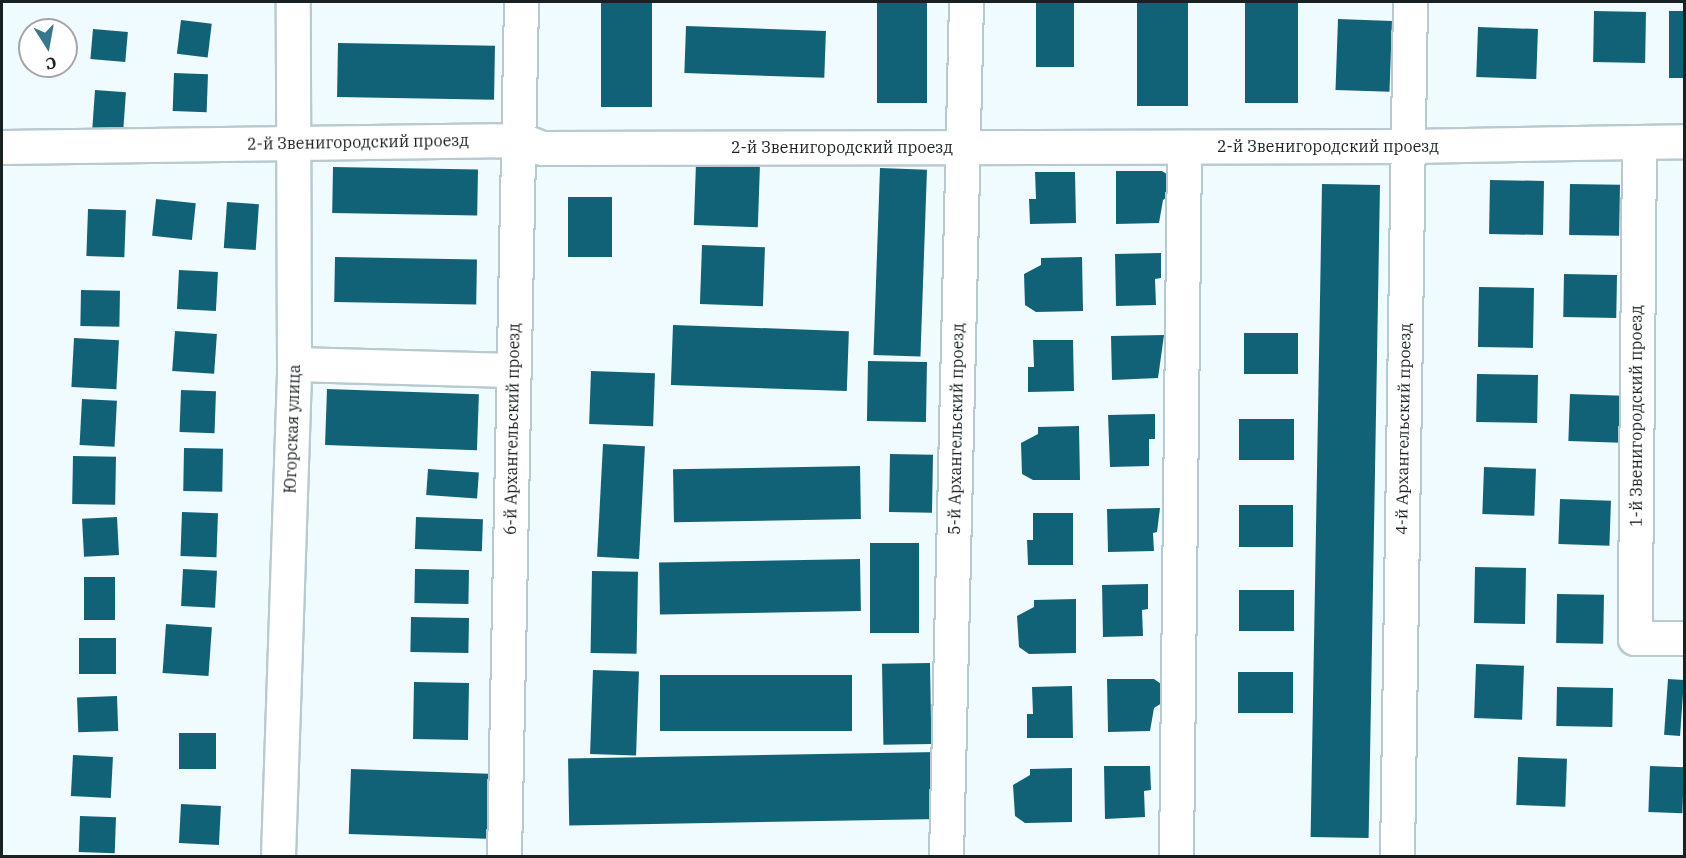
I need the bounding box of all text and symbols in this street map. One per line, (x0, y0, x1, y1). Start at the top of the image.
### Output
north arrow (18, 18, 78, 78)
text: С (44, 53, 58, 75)
street label: 2-й Звенигородский проезд (247, 130, 469, 154)
street label: 2-й Звенигородский проезд (1217, 136, 1439, 156)
street label: 2-й Звенигородский проезд (731, 137, 953, 157)
street label: 1-й Звенигородский проезд (1626, 305, 1646, 527)
street label: 6-й Архангельский проезд (501, 323, 523, 535)
street label: 5-й Архангельский проезд (945, 323, 967, 535)
street label: 4-й Архангельский проезд (1392, 323, 1414, 535)
street label: Югорская улица (280, 364, 304, 494)

